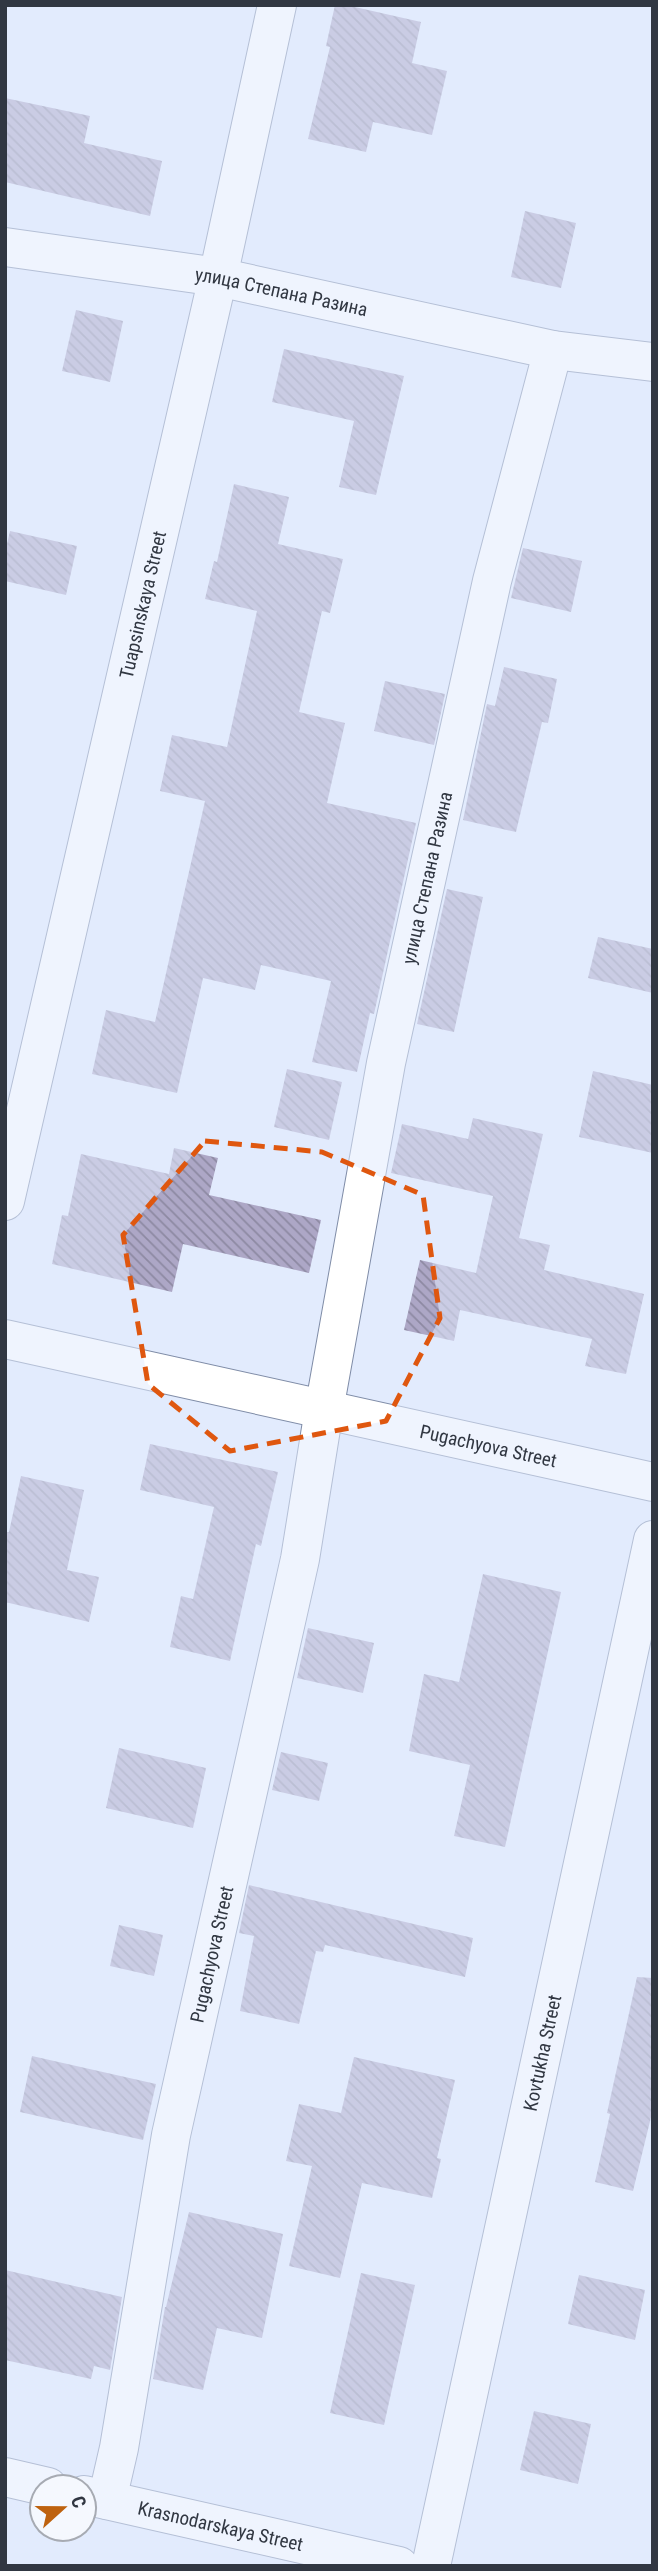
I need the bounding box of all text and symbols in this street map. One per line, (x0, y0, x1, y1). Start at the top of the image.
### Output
street label: улица Степана Разина (194, 263, 370, 321)
street label: Tuapsinskaya Street (115, 529, 171, 681)
street label: улица Степана Разина (397, 790, 457, 966)
street label: Pugachyova Street (418, 1420, 559, 1472)
street label: Pugachyova Street (186, 1884, 238, 2025)
street label: Kovtukha Street (519, 1993, 566, 2113)
north arrow (28, 2473, 98, 2543)
text: С (66, 2493, 91, 2511)
street label: Krasnodarskaya Street (136, 2497, 305, 2556)

